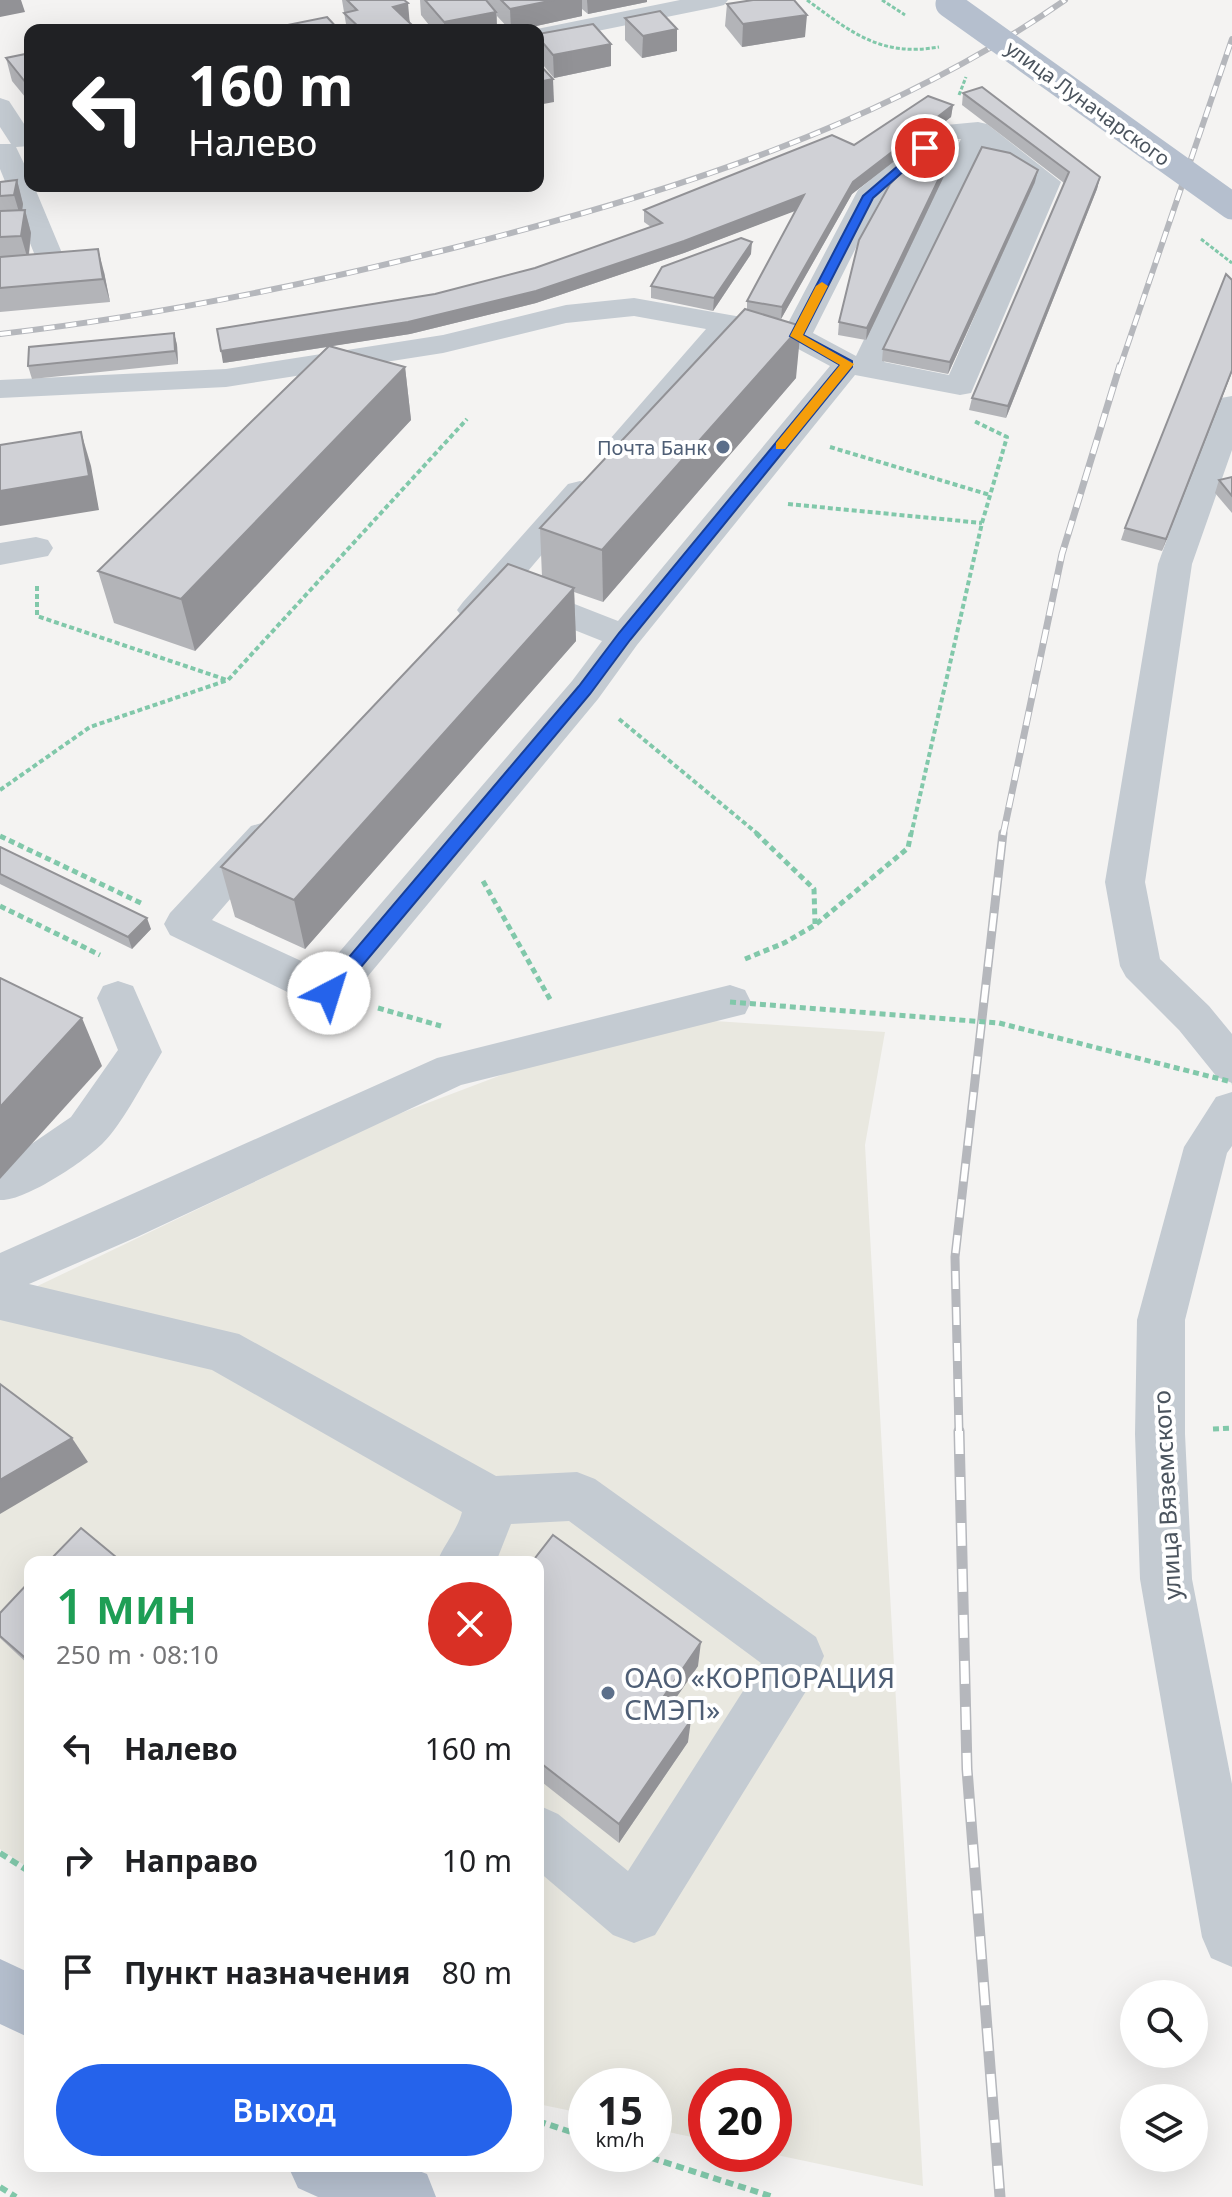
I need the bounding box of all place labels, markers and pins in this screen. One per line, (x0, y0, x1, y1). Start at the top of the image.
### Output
pin (891, 114, 959, 182)
place label: Почта Банк (597, 434, 707, 461)
marker: Почта Банк (714, 438, 732, 456)
place label: ОАО «КОРПОРАЦИЯ СМЭП» (624, 1658, 895, 1728)
marker: ОАО «КОРПОРАЦИЯ СМЭП» (599, 1684, 617, 1702)

